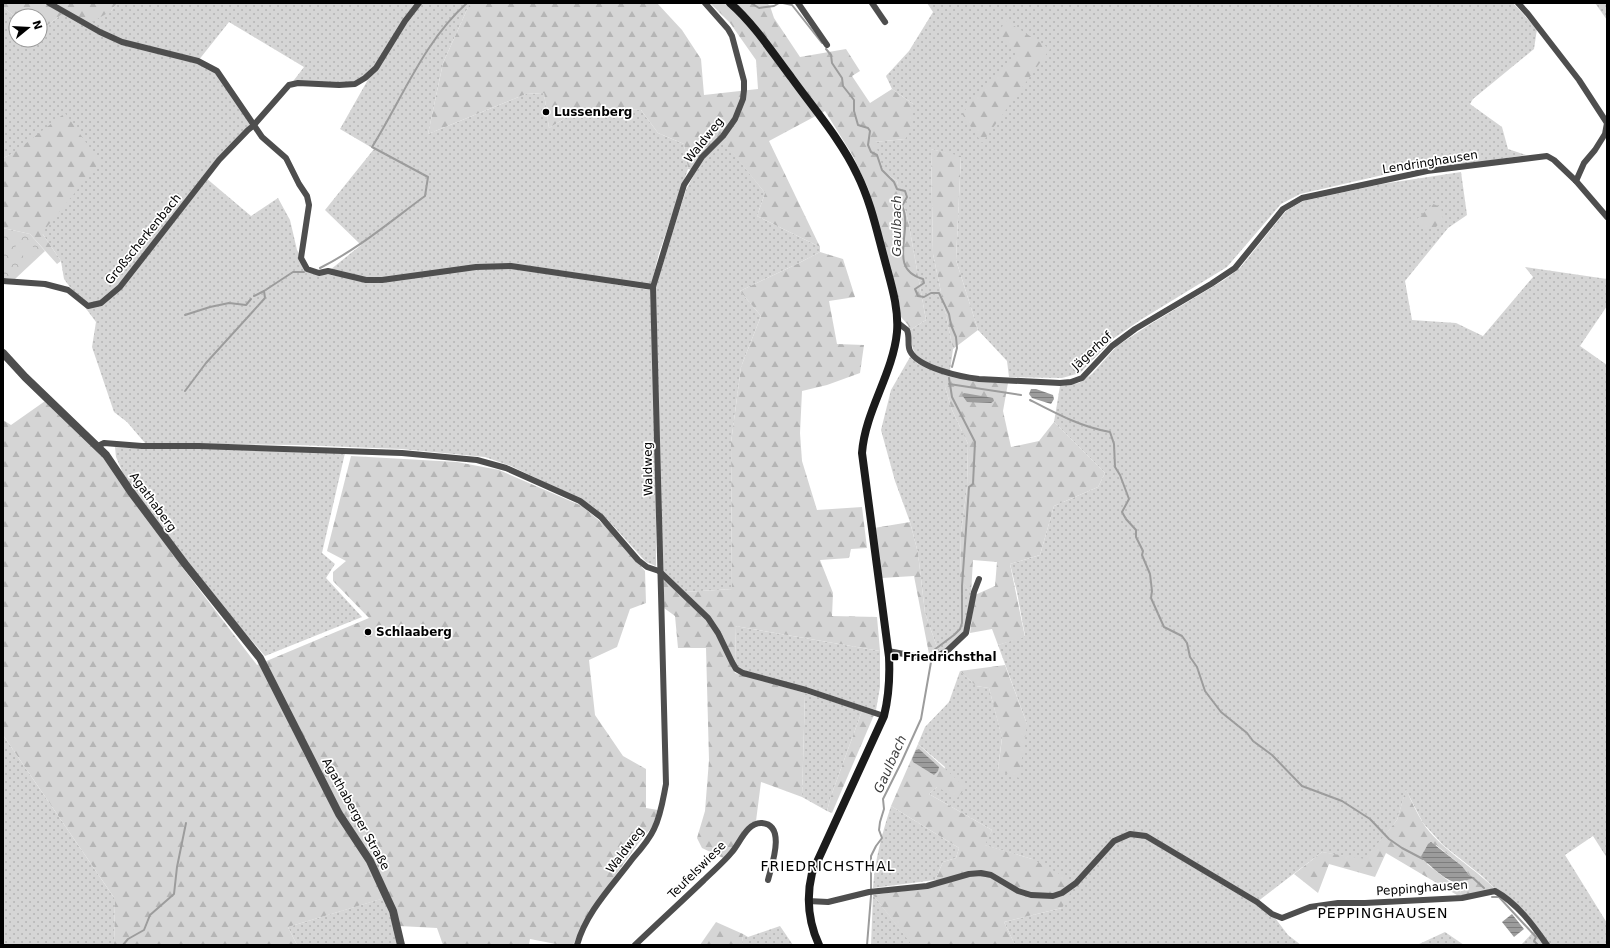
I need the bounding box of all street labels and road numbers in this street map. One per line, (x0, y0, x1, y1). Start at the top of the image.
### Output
street label: Waldweg (681, 115, 727, 165)
street label: Lendringhausen (1381, 148, 1479, 176)
street label: Großscherkenbach (102, 191, 184, 287)
street label: Jägerhof (1068, 328, 1116, 374)
street label: Waldweg (641, 442, 655, 496)
street label: Agathaberg (127, 469, 179, 535)
street label: Agathaberger Straße (319, 756, 393, 872)
street label: Waldweg (603, 824, 647, 876)
street label: Teufelswiese (665, 838, 729, 902)
street label: Peppinghausen (1376, 878, 1468, 898)

